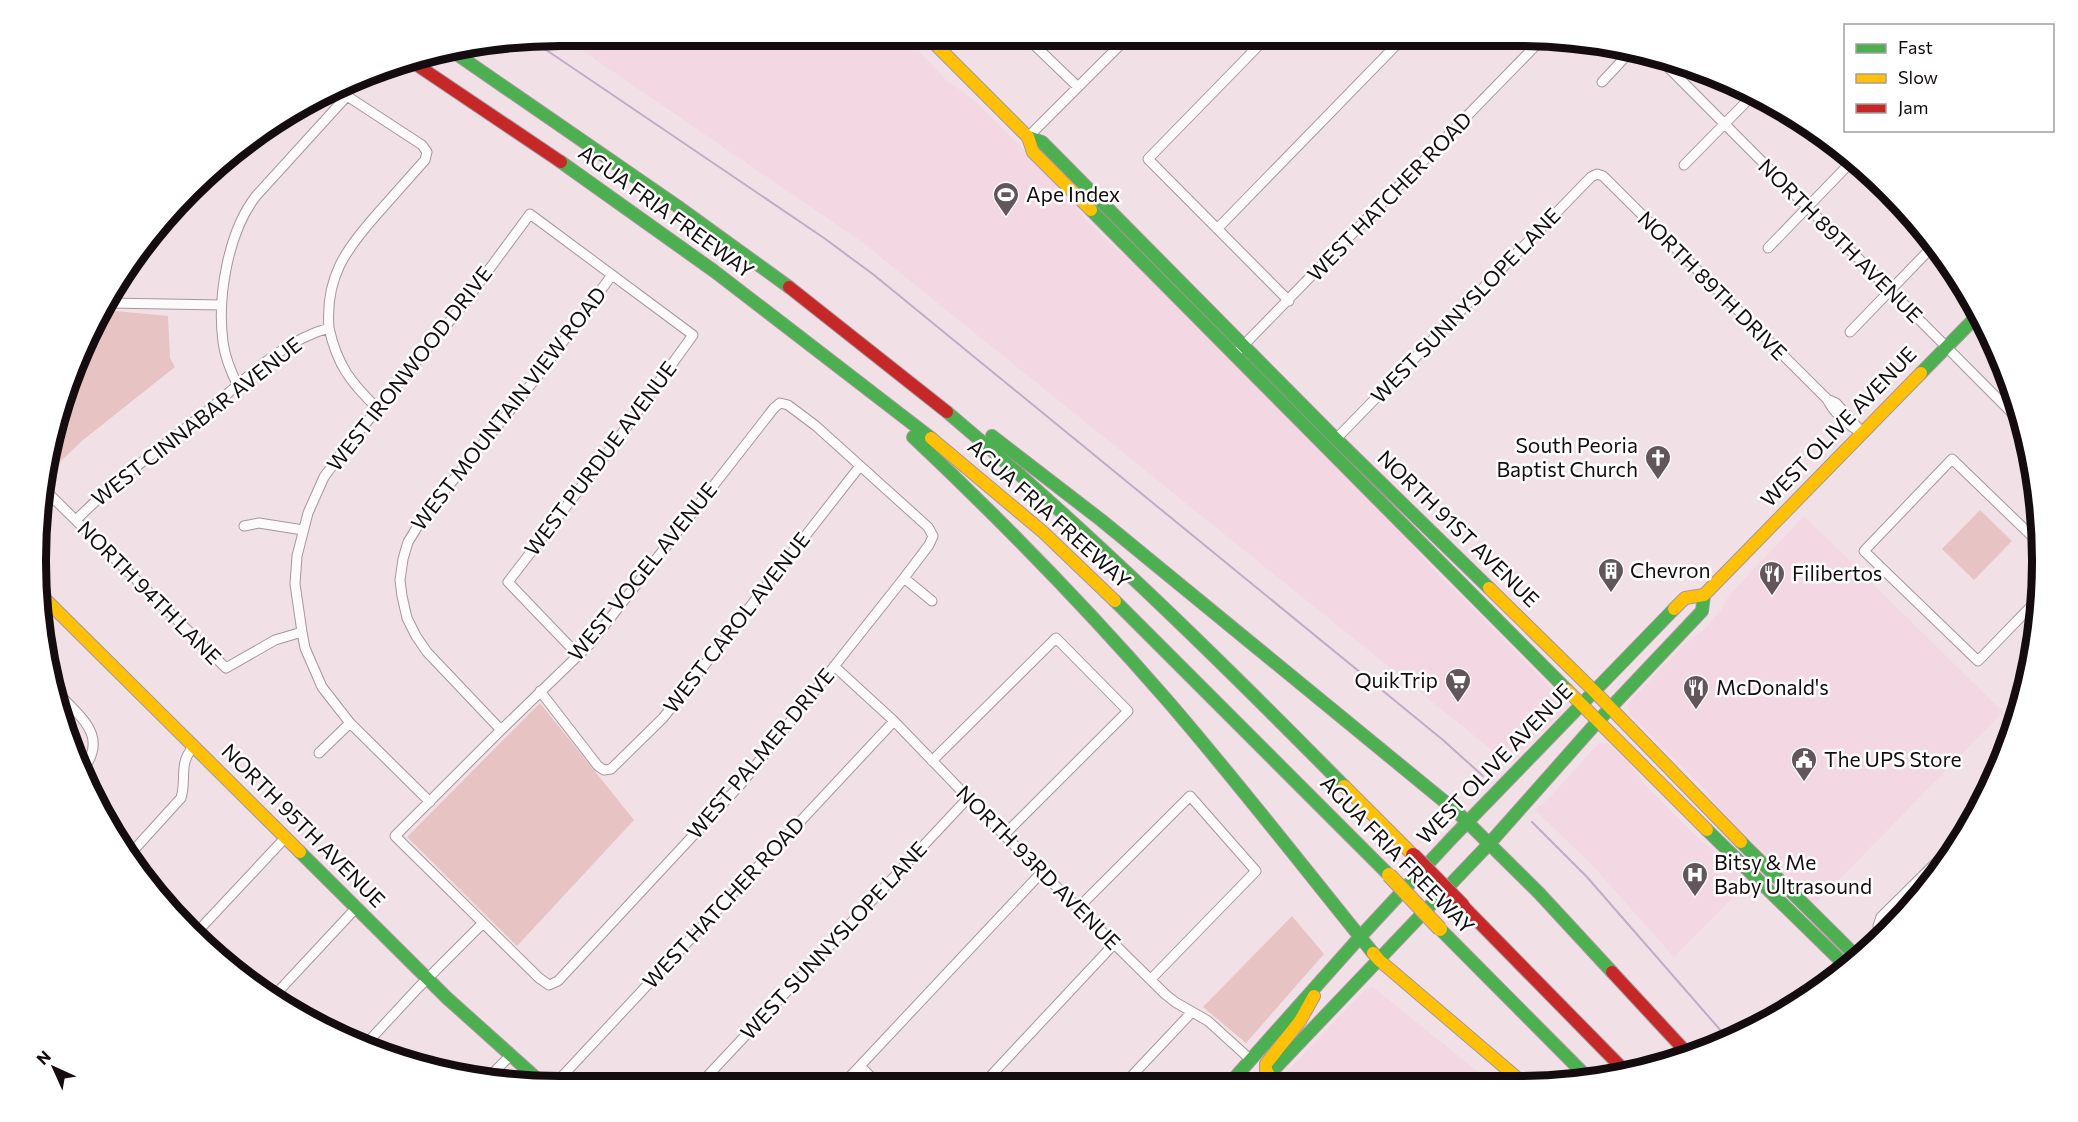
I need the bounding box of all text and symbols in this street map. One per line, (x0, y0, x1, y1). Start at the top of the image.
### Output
legend (1844, 24, 2054, 132)
text: Fast (1898, 36, 1933, 58)
text: Slow (1898, 66, 1938, 88)
text: Jam (1898, 96, 1928, 118)
street label: WEST HATCHER ROAD (1302, 106, 1476, 286)
street label: AGUA FRIA FREEWAY (574, 139, 760, 283)
street label: NORTH 89TH AVENUE (1754, 153, 1928, 327)
sports icon: Ape Index (991, 180, 1021, 218)
place label: Ape Index (1026, 181, 1120, 206)
street label: WEST SUNNYSLOPE LANE (1365, 202, 1565, 408)
street label: NORTH 89TH DRIVE (1633, 205, 1793, 365)
street label: WEST IRONWOOD DRIVE (321, 261, 497, 475)
street label: WEST MOUNTAIN VIEW ROAD (405, 281, 611, 535)
street label: WEST CINNABAR AVENUE (86, 331, 306, 511)
street label: WEST OLIVE AVENUE (1755, 341, 1921, 511)
street label: WEST PURDUE AVENUE (519, 356, 681, 560)
place label: South Peoria Baptist Church (1496, 432, 1638, 481)
street label: AGUA FRIA FREEWAY (964, 433, 1137, 593)
church icon: South Peoria Baptist Church (1643, 443, 1673, 481)
street label: NORTH 91ST AVENUE (1373, 444, 1545, 611)
street label: WEST VOGEL AVENUE (562, 477, 721, 665)
street label: NORTH 94TH LANE (73, 515, 227, 669)
street label: WEST CAROL AVENUE (657, 527, 814, 718)
building icon: Chevron (1596, 556, 1626, 594)
place label: Chevron (1630, 557, 1711, 582)
restaurant icon: Filibertos (1757, 559, 1787, 597)
place label: Filibertos (1792, 560, 1882, 585)
street label: WEST PALMER DRIVE (681, 663, 839, 843)
supermarket icon: QuikTrip (1443, 666, 1473, 704)
place label: QuikTrip (1354, 667, 1438, 692)
restaurant icon: McDonald's (1681, 673, 1711, 711)
place label: McDonald's (1716, 674, 1829, 699)
street label: WEST OLIVE AVENUE (1411, 678, 1577, 848)
street label: NORTH 95TH AVENUE (217, 738, 391, 912)
public building icon: The UPS Store (1789, 745, 1819, 783)
place label: The UPS Store (1824, 746, 1962, 771)
street label: AGUA FRIA FREEWAY (1316, 770, 1480, 938)
street label: NORTH 93RD AVENUE (952, 780, 1126, 954)
street label: WEST HATCHER ROAD (637, 811, 809, 993)
street label: WEST SUNNYSLOPE LANE (735, 836, 931, 1044)
place label: Bitsy & Me Baby Ultrasound (1714, 849, 1872, 898)
hospital icon: Bitsy & Me Baby Ultrasound (1680, 860, 1710, 898)
north arrow (24, 1038, 84, 1098)
text: N (32, 1046, 54, 1068)

